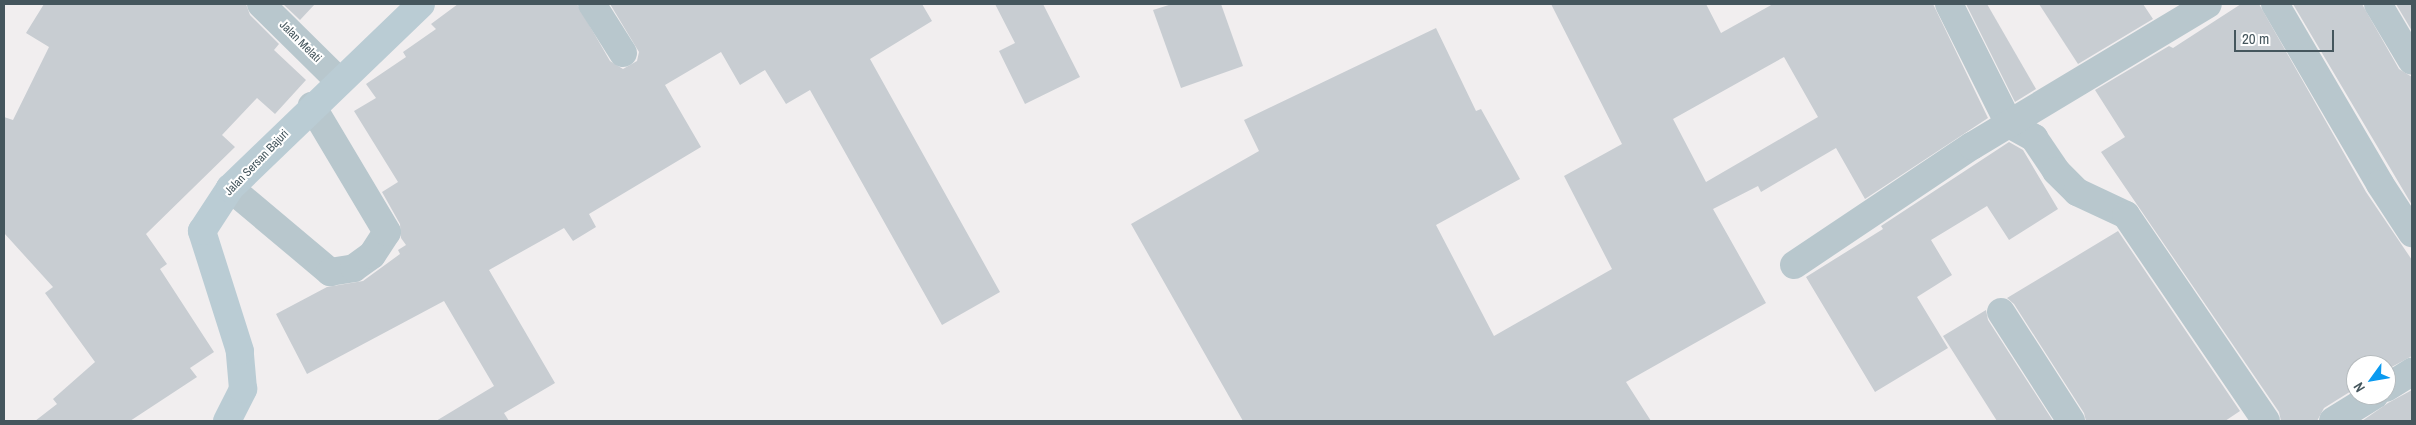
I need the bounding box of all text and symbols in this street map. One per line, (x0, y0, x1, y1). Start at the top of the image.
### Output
street label: Jalan Melati (276, 18, 324, 66)
scale bar (2236, 20, 2336, 52)
text: 20 m (2242, 28, 2269, 49)
street label: Jalan Sersan Bajuri (222, 127, 292, 199)
north arrow (2346, 355, 2396, 405)
text: N (2349, 379, 2369, 396)

